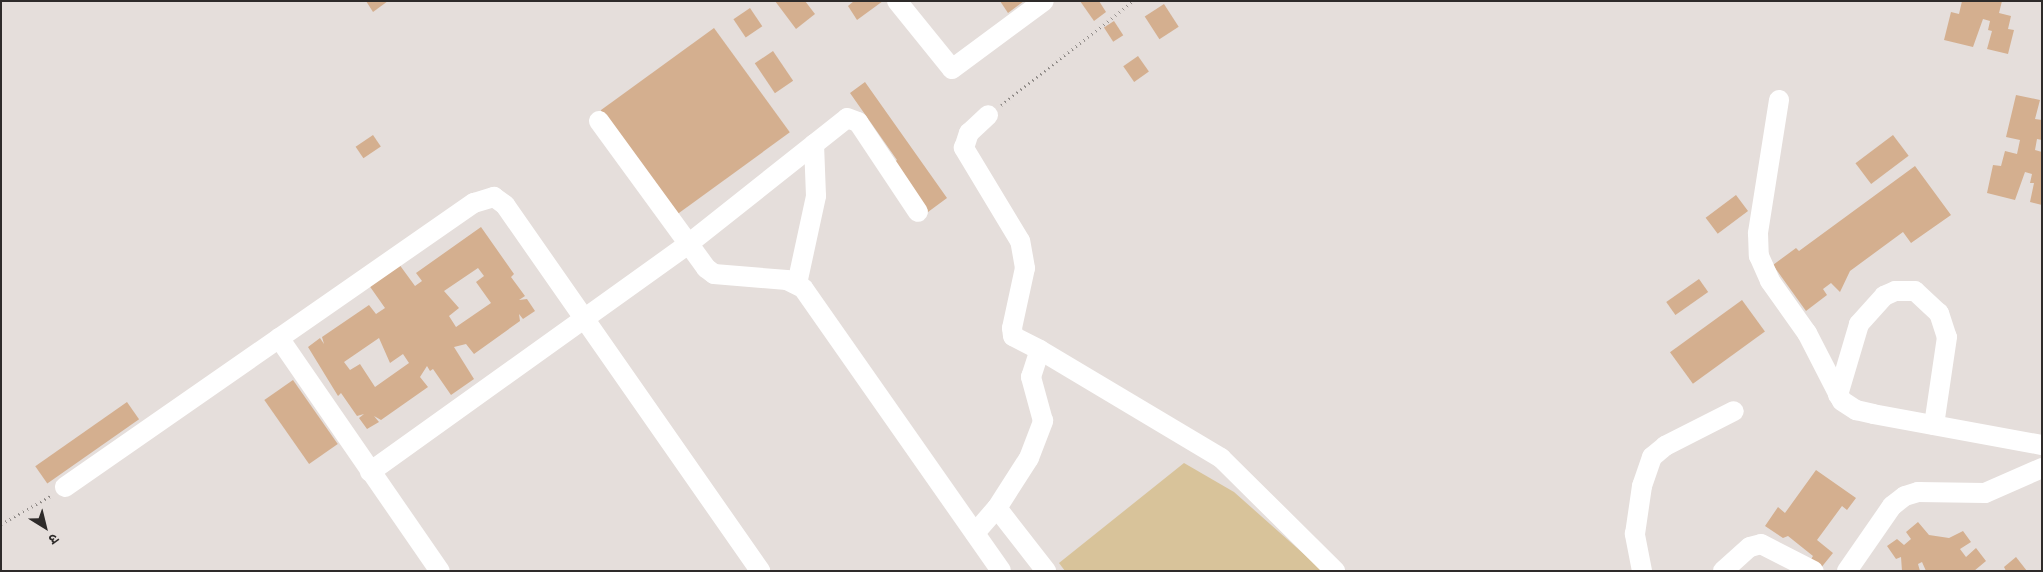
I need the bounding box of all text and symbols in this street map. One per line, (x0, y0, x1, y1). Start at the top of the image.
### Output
north arrow (20, 502, 70, 552)
text: उ (46, 530, 62, 549)

